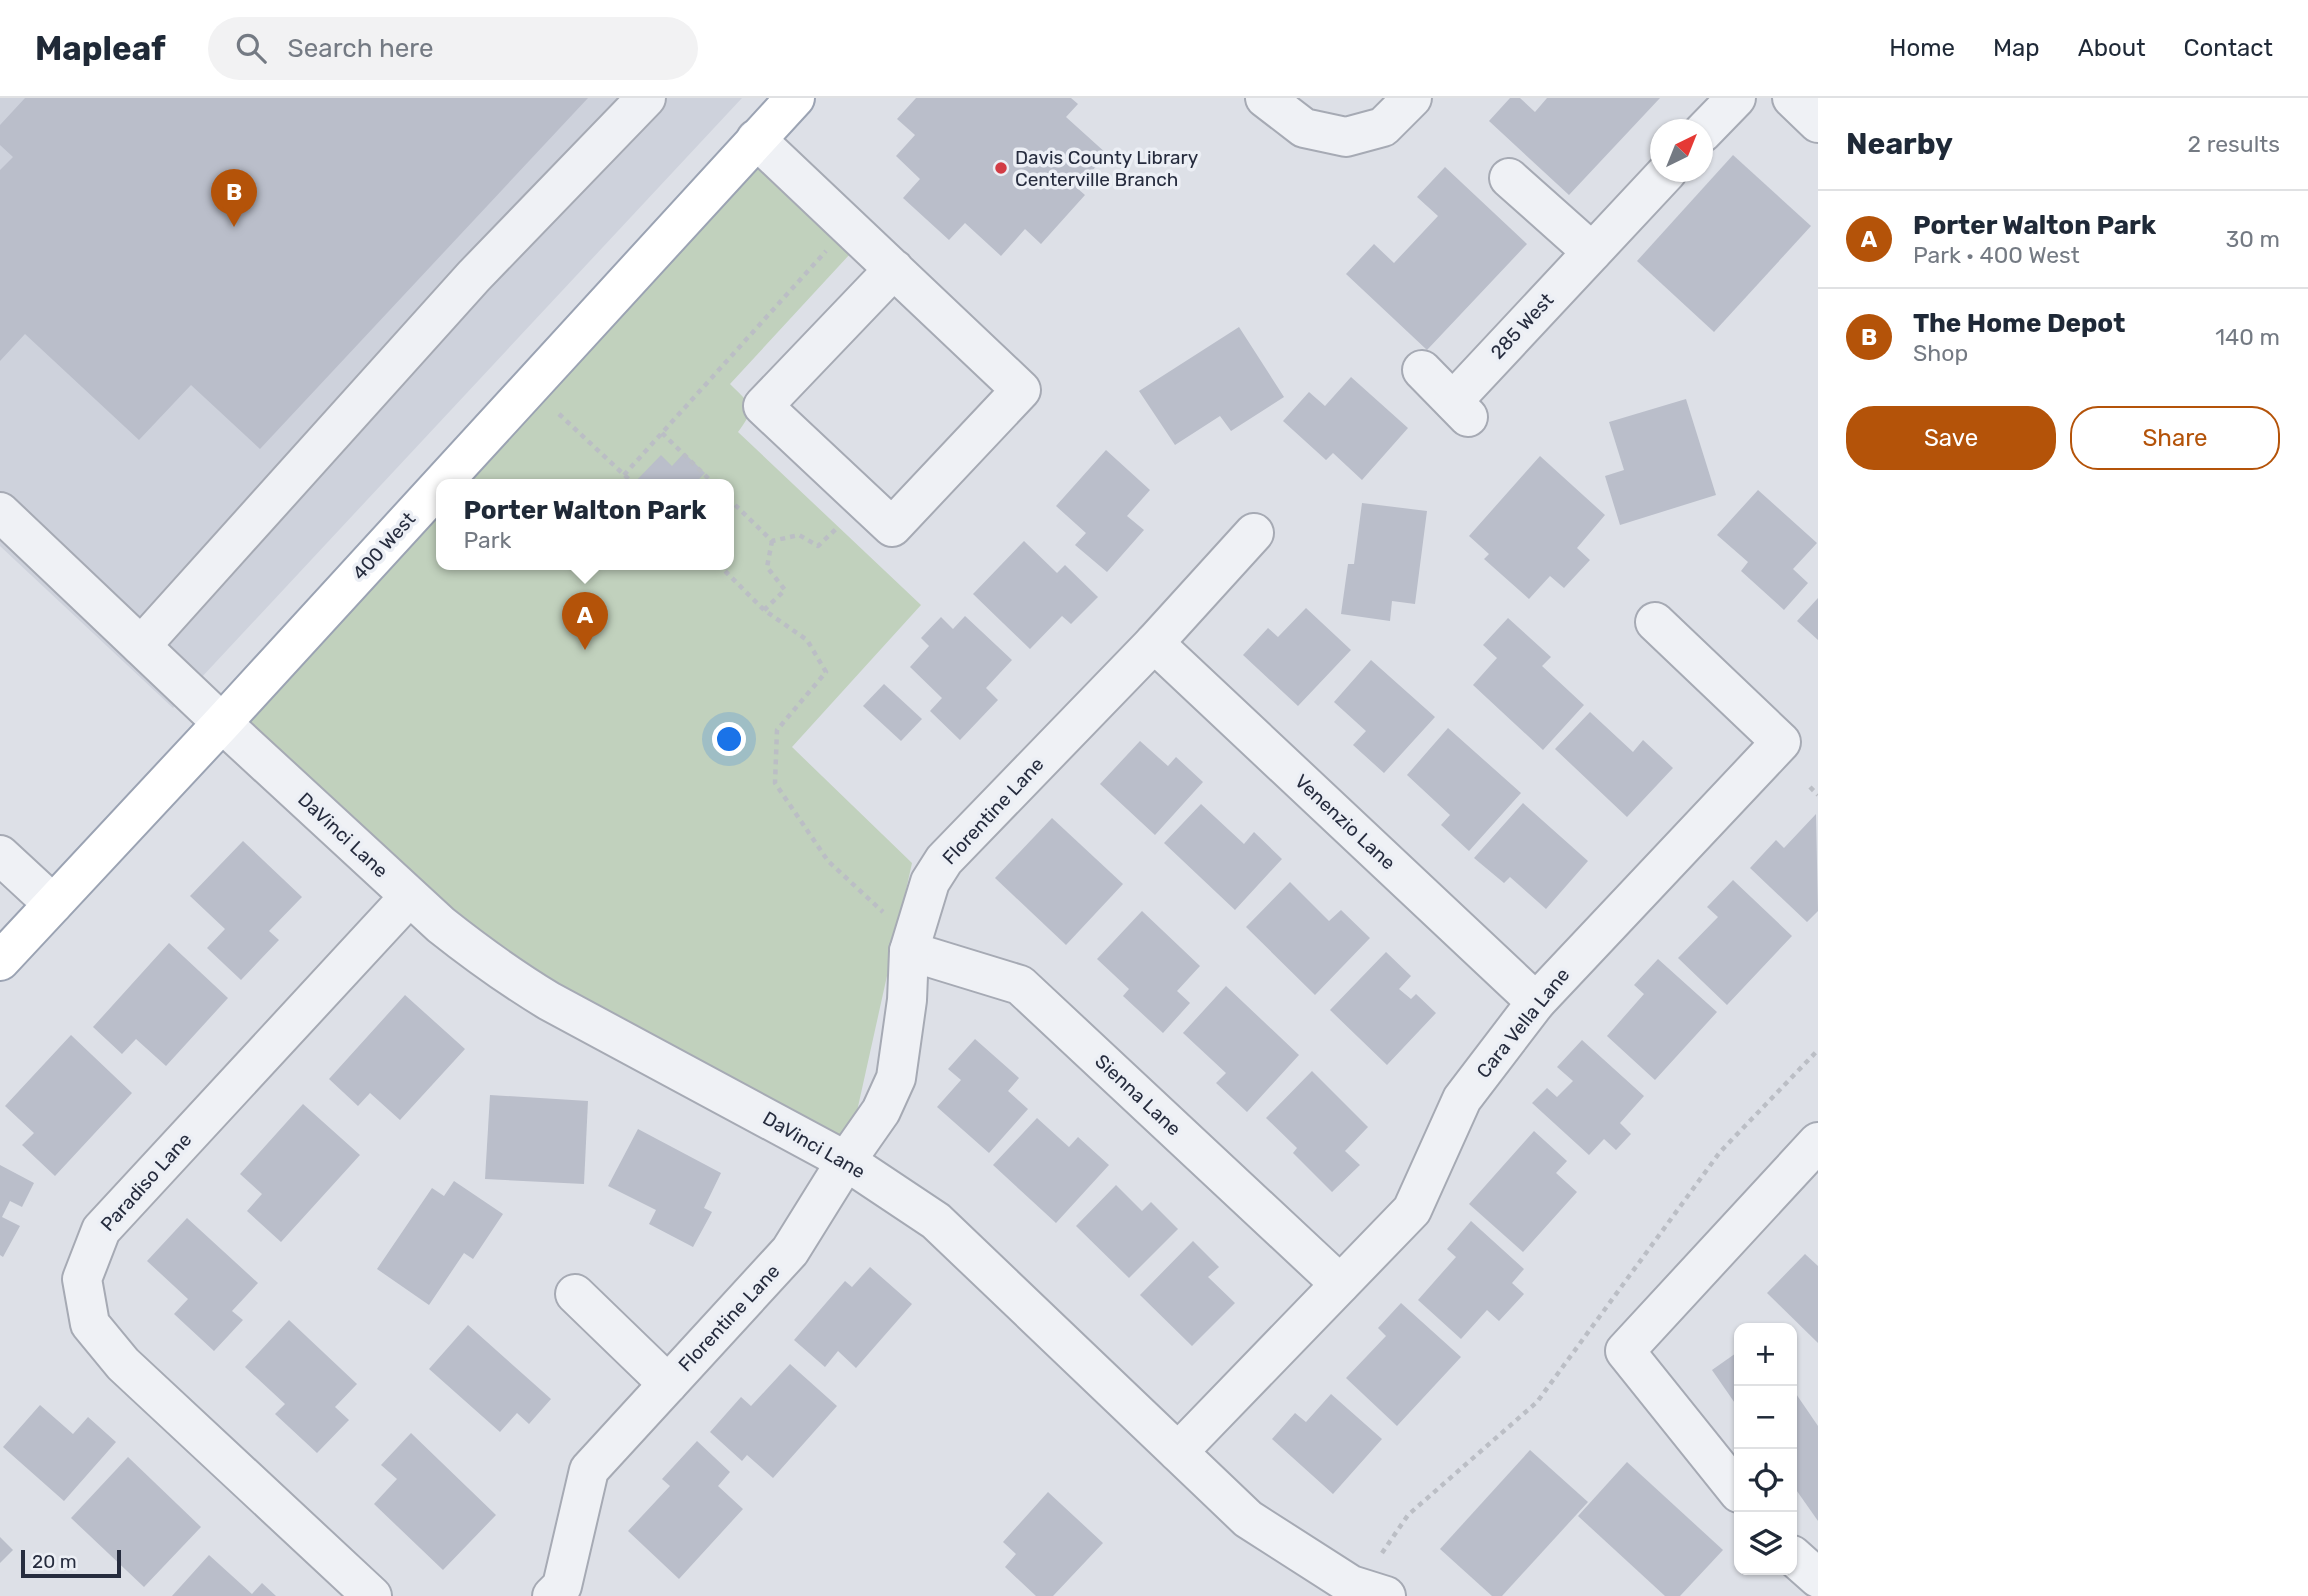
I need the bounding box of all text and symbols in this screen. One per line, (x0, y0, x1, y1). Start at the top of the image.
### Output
search box (208, 17, 698, 80)
text: Mapleaf (35, 29, 166, 68)
icon: search (232, 29, 270, 67)
text: Search here (288, 33, 433, 64)
text: Home (1889, 34, 1955, 62)
text: Map (1993, 34, 2040, 62)
text: About (2078, 34, 2146, 62)
text: Contact (2184, 34, 2273, 62)
north arrow (1650, 119, 1713, 182)
text: Nearby (1846, 126, 1953, 162)
text: 2 results (2188, 130, 2280, 158)
place label: Davis County Library Centerville Branch (1015, 146, 1198, 191)
marker: Davis County Library Centerville Branch (993, 160, 1009, 176)
pin: B (211, 169, 257, 227)
text: Porter Walton Park (1913, 210, 2156, 241)
text: A (1861, 225, 1877, 253)
text: 30 m (2225, 225, 2280, 253)
text: Park · 400 West (1913, 241, 2080, 269)
street label: 285 West (1486, 288, 1559, 364)
text: The Home Depot (1913, 308, 2125, 339)
text: B (1861, 323, 1877, 351)
text: 140 m (2215, 323, 2280, 351)
text: Shop (1913, 339, 1968, 367)
button: Save (1846, 406, 2056, 470)
button: Share (2070, 406, 2280, 470)
popup (436, 479, 734, 570)
text: Porter Walton Park (463, 495, 707, 526)
street label: 400 West (348, 507, 421, 584)
text: Park (463, 526, 511, 554)
pin: A (562, 592, 608, 650)
your location (712, 722, 746, 756)
street label: Florentine Lane (938, 753, 1048, 869)
street label: Venenzio Lane (1290, 770, 1400, 874)
street label: DaVinci Lane (293, 788, 393, 882)
street label: Cara Vella Lane (1472, 963, 1574, 1083)
street label: Sienna Lane (1090, 1050, 1186, 1140)
street label: DaVinci Lane (759, 1106, 869, 1184)
street label: Paradiso Lane (96, 1128, 196, 1236)
street label: Florentine Lane (674, 1260, 784, 1376)
map controls (1734, 1323, 1797, 1575)
button: + (1734, 1323, 1797, 1386)
button: − (1734, 1386, 1797, 1449)
button: locate (1734, 1449, 1797, 1512)
button: layers (1734, 1512, 1797, 1575)
scale bar (21, 1547, 121, 1579)
text: 20 m (32, 1550, 77, 1573)

